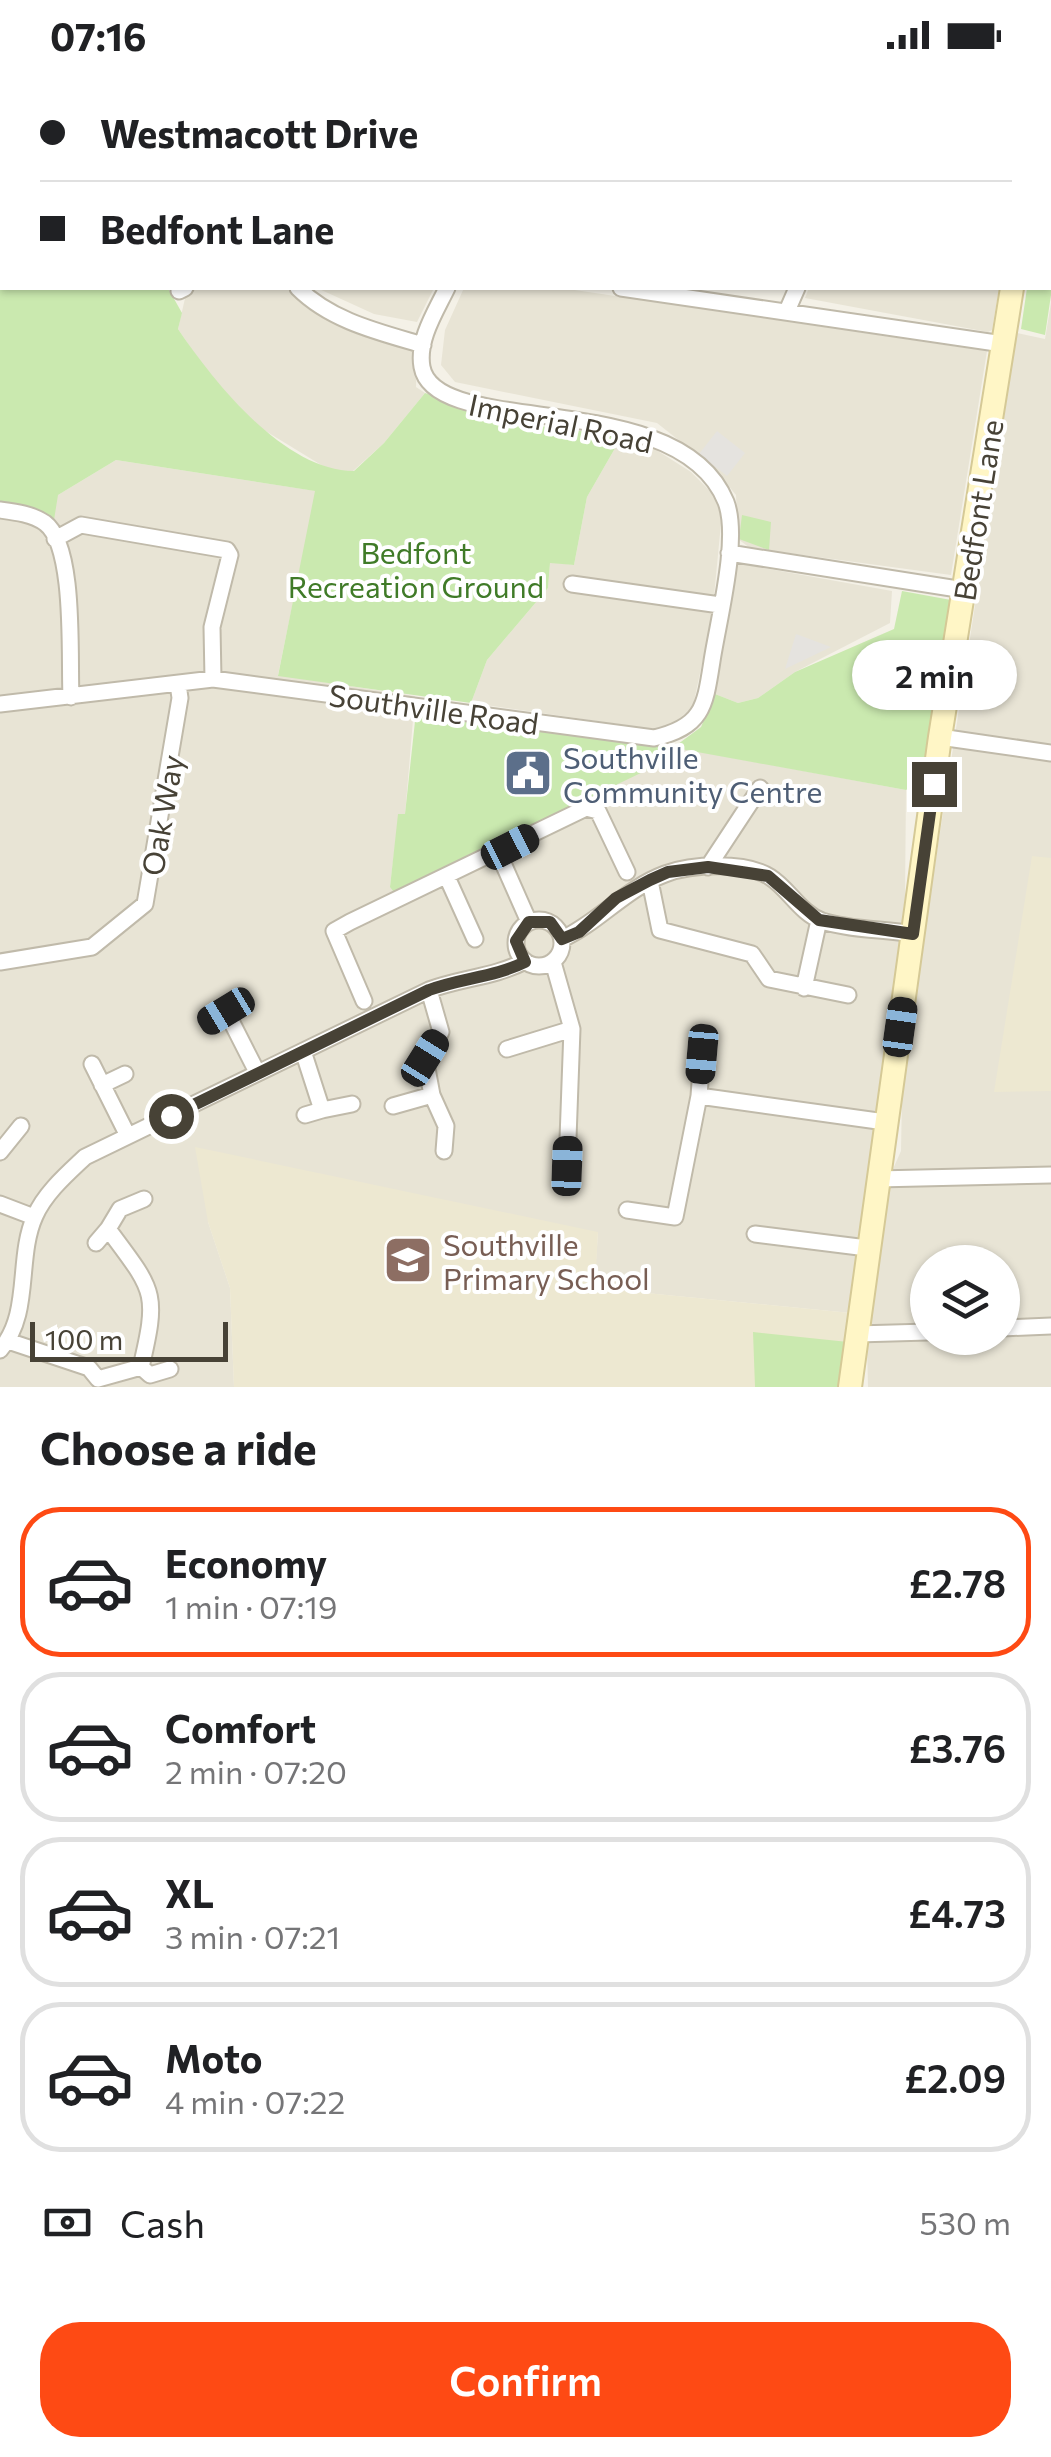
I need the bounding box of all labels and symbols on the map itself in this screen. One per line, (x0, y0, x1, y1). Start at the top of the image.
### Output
street label: Imperial Road (466, 384, 656, 460)
street label: Bedfont Lane (944, 417, 1010, 603)
park label: Bedfont Recreation Ground (288, 533, 544, 604)
callout: 2 min (852, 639, 1016, 709)
street label: Southville Road (327, 675, 541, 741)
place label: Southville Community Centre (563, 738, 822, 809)
public building icon: Southville Community Centre (502, 747, 554, 799)
street label: Oak Way (132, 752, 190, 878)
route end (912, 762, 957, 807)
car (476, 820, 544, 874)
car (193, 983, 259, 1039)
car (881, 995, 919, 1059)
car (684, 1023, 720, 1085)
car (396, 1025, 454, 1091)
route start (149, 1094, 194, 1139)
car (551, 1135, 583, 1197)
place label: Southville Primary School (443, 1225, 650, 1296)
school or university icon: Southville Primary School (382, 1234, 434, 1286)
scale bar (30, 1317, 228, 1362)

